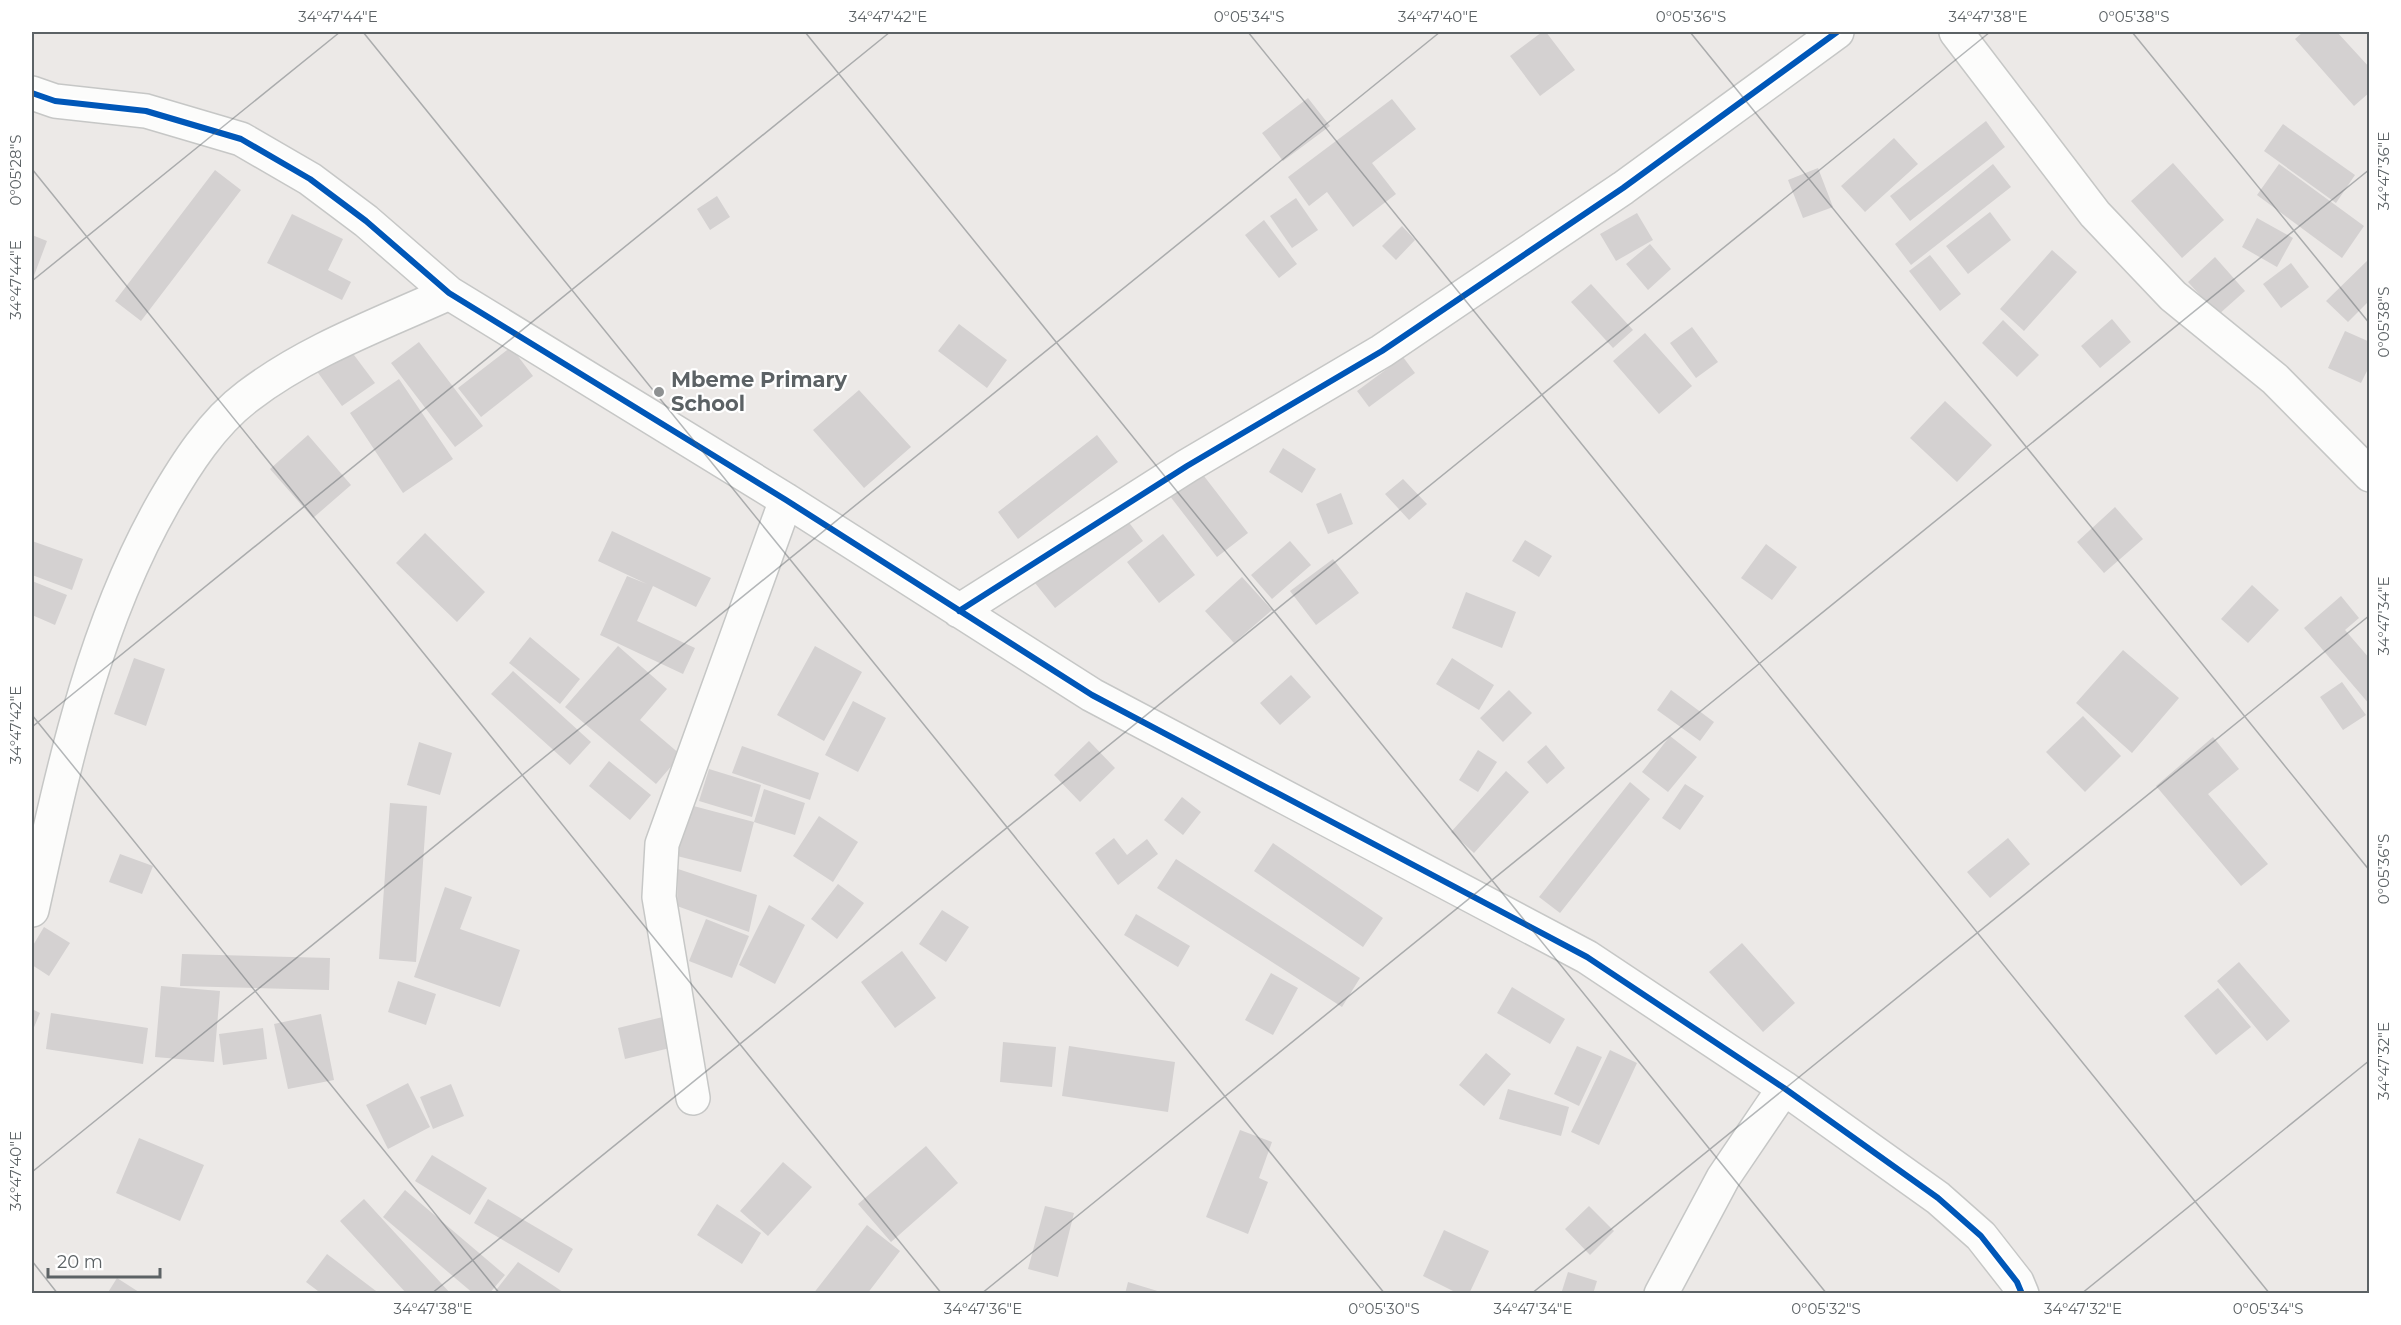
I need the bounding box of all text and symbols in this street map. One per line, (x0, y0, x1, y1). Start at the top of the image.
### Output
text: 34°47'44"E (298, 7, 378, 26)
text: 34°47'42"E (849, 7, 927, 26)
text: 0°05'34"S (1214, 7, 1284, 26)
text: 34°47'40"E (1398, 7, 1478, 26)
text: 0°05'36"S (1656, 7, 1726, 26)
text: 34°47'38"E (1948, 7, 2028, 26)
text: 0°05'38"S (2099, 7, 2169, 26)
text: 34°47'36"E (2374, 132, 2393, 210)
text: 0°05'28"S (6, 134, 25, 206)
text: 34°47'44"E (6, 240, 25, 320)
text: 0°05'38"S (2374, 287, 2393, 357)
place label: Mbeme Primary School (671, 367, 848, 416)
marker: Mbeme Primary School (652, 385, 666, 399)
text: 34°47'34"E (2374, 577, 2393, 655)
text: 34°47'42"E (6, 686, 25, 764)
text: 0°05'36"S (2374, 834, 2393, 904)
text: 34°47'32"E (2374, 1022, 2393, 1100)
text: 34°47'40"E (6, 1131, 25, 1211)
scale bar (48, 1241, 160, 1279)
text: 20 m (57, 1251, 103, 1273)
text: 34°47'38"E (393, 1299, 473, 1318)
text: 34°47'36"E (944, 1299, 1022, 1318)
text: 0°05'30"S (1348, 1299, 1420, 1318)
text: 34°47'34"E (1494, 1299, 1572, 1318)
text: 0°05'32"S (1791, 1299, 1861, 1318)
text: 34°47'32"E (2044, 1299, 2122, 1318)
text: 0°05'34"S (2233, 1299, 2303, 1318)

